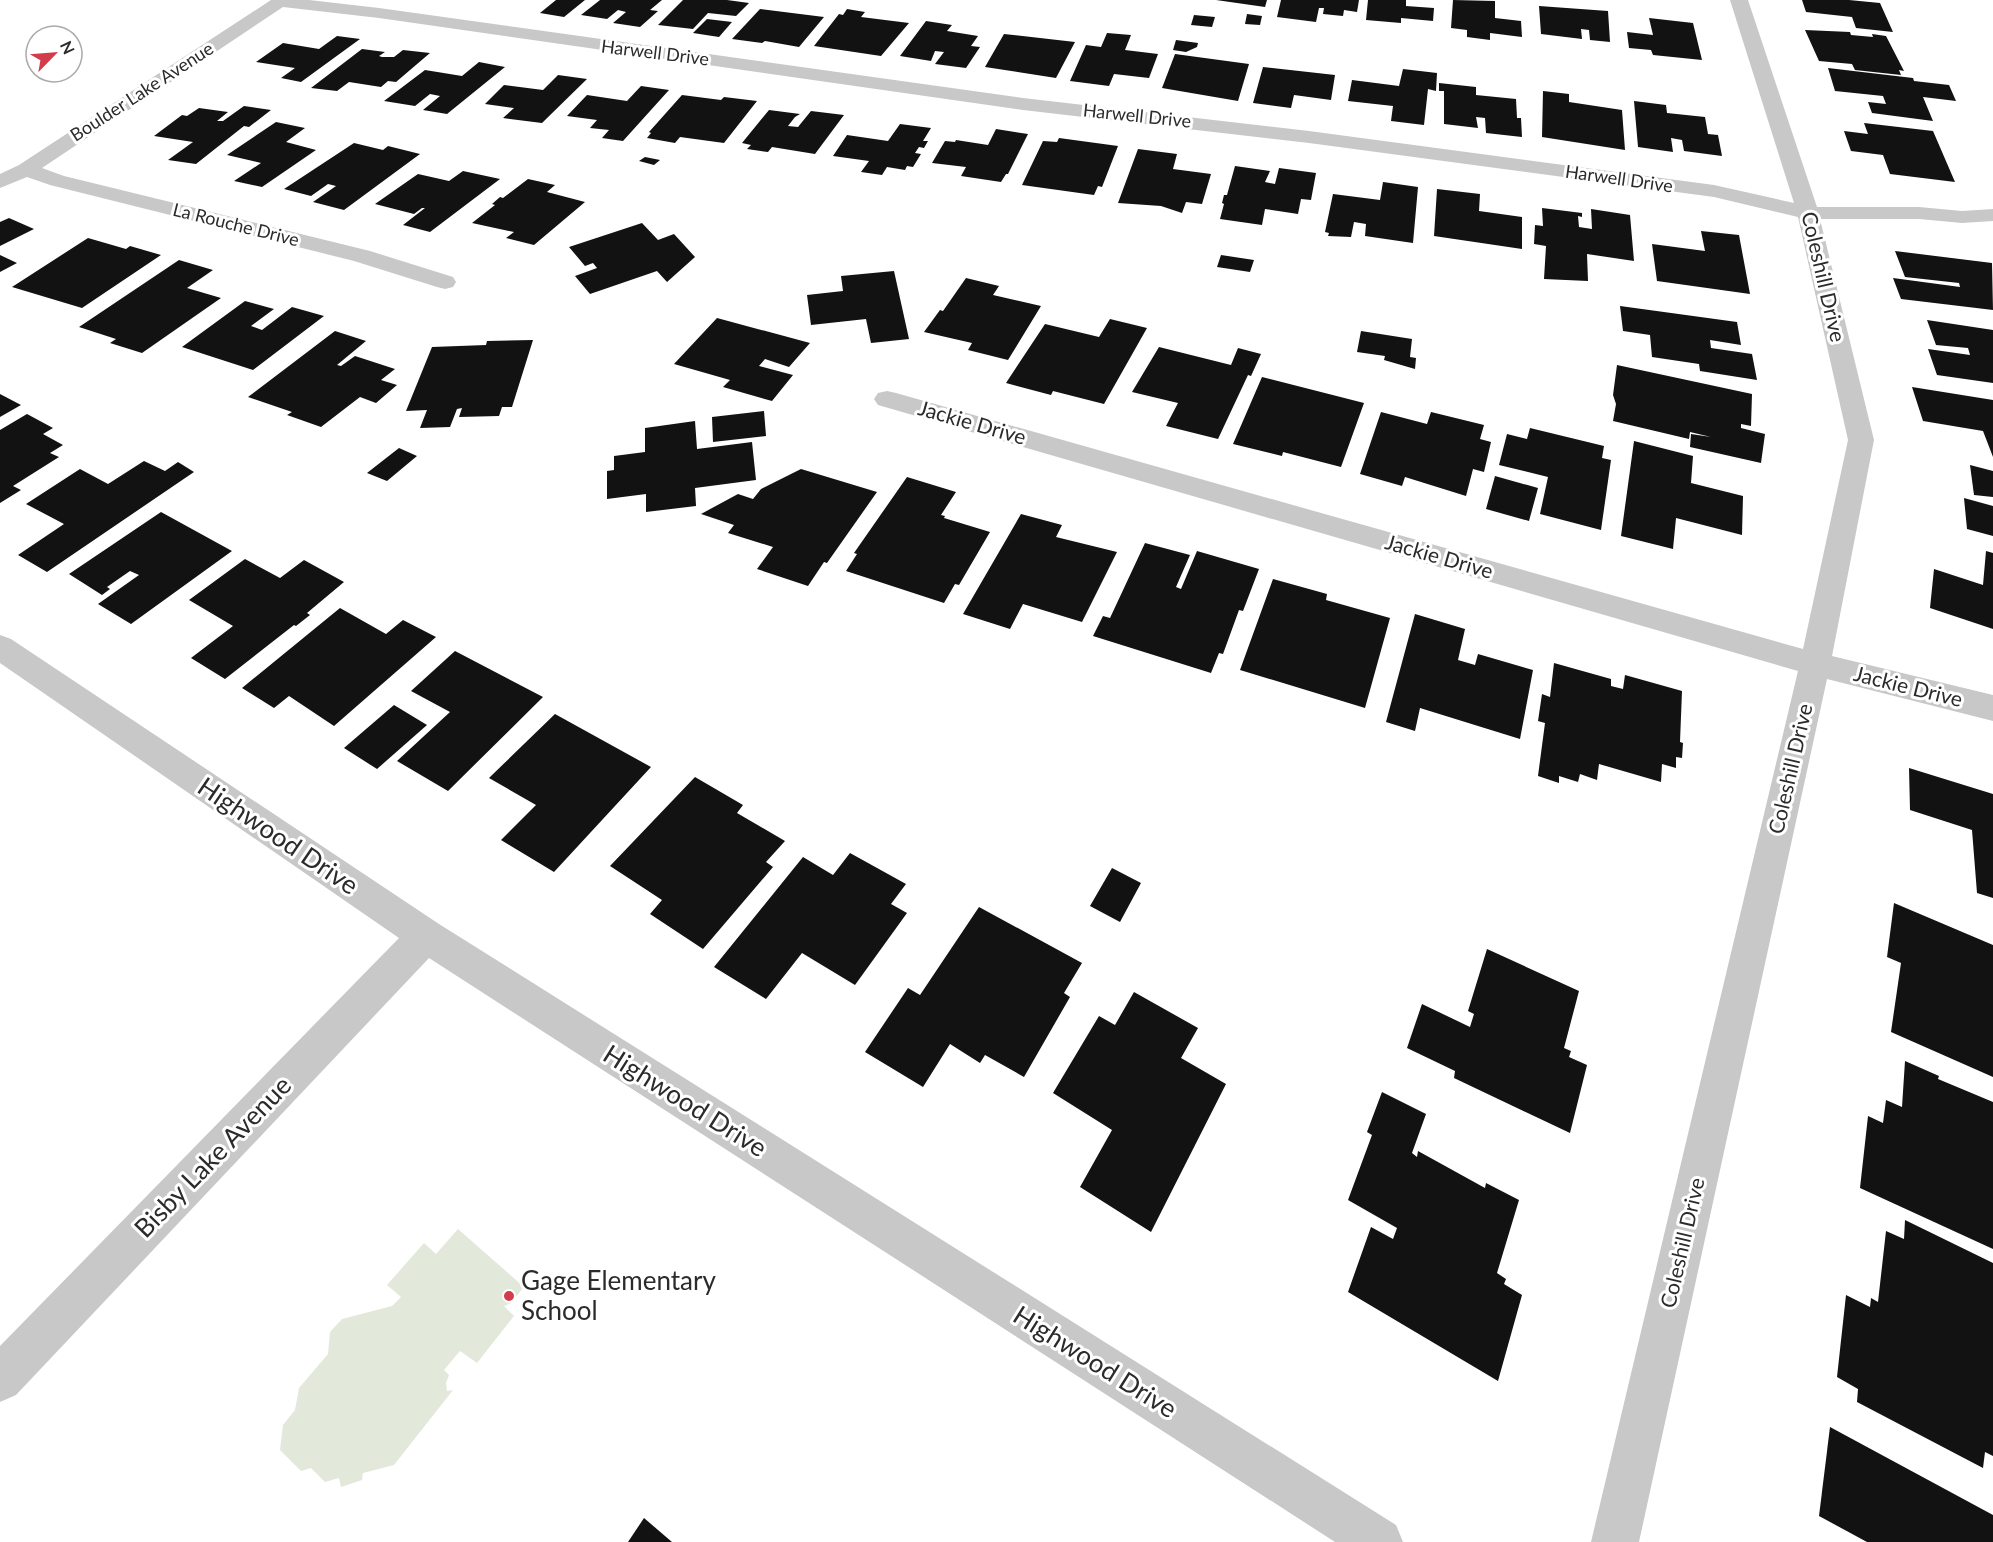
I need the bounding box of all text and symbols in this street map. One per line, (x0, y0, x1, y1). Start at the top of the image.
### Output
north arrow (24, 24, 84, 84)
street label: Harwell Drive (600, 34, 710, 70)
street label: Boulder Lake Avenue (66, 37, 217, 146)
text: N (57, 38, 79, 57)
street label: Harwell Drive (1082, 98, 1192, 132)
street label: Harwell Drive (1564, 160, 1674, 196)
street label: La Rouche Drive (171, 198, 302, 250)
street label: Coleshill Drive (1797, 209, 1852, 344)
street label: Jackie Drive (916, 394, 1029, 449)
street label: Jackie Drive (1383, 528, 1496, 583)
street label: Jackie Drive (1851, 660, 1965, 711)
street label: Coleshill Drive (1762, 701, 1817, 836)
street label: Highwood Drive (192, 770, 365, 901)
street label: Highwood Drive (598, 1037, 773, 1163)
street label: Bisby Lake Avenue (127, 1069, 297, 1244)
street label: Coleshill Drive (1654, 1175, 1709, 1310)
place label: Gage Elementary School (521, 1264, 716, 1326)
marker: Gage Elementary School (502, 1289, 516, 1303)
street label: Highwood Drive (1008, 1298, 1183, 1424)

